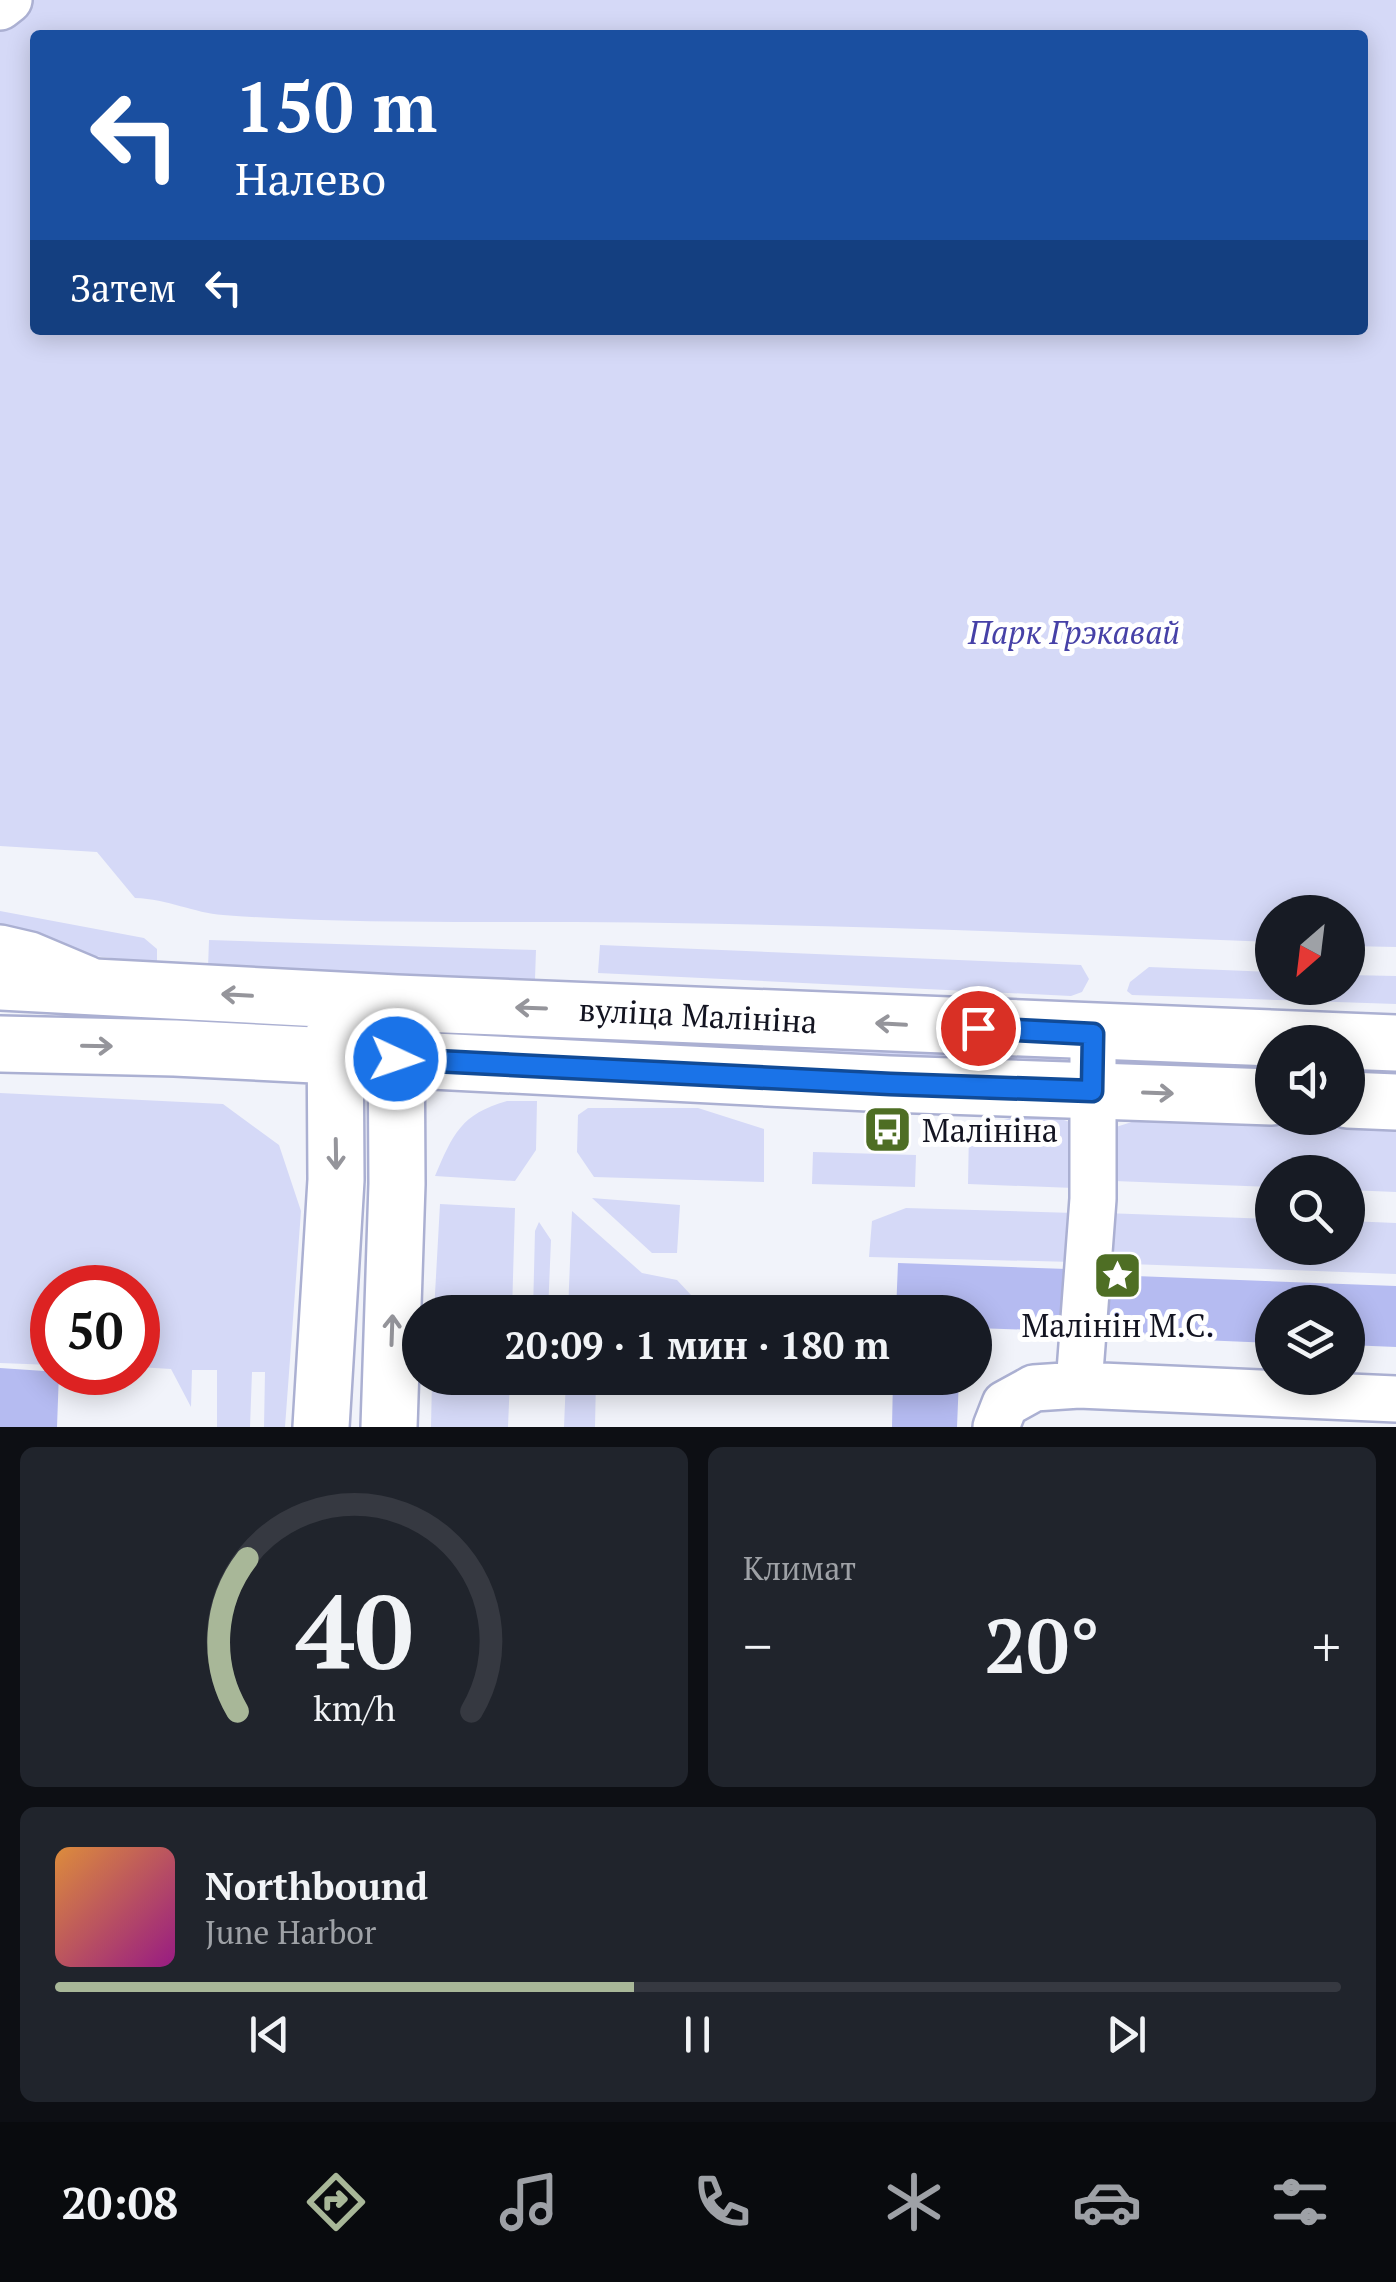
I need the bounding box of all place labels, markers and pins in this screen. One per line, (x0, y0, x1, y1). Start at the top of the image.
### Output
pin (936, 986, 1021, 1071)
bus stop icon: Малініна (861, 1104, 913, 1156)
place label: Малініна (922, 1109, 1058, 1151)
place icon: Малінін М.С. (1092, 1249, 1144, 1301)
place label: Малінін М.С. (1022, 1304, 1214, 1346)

